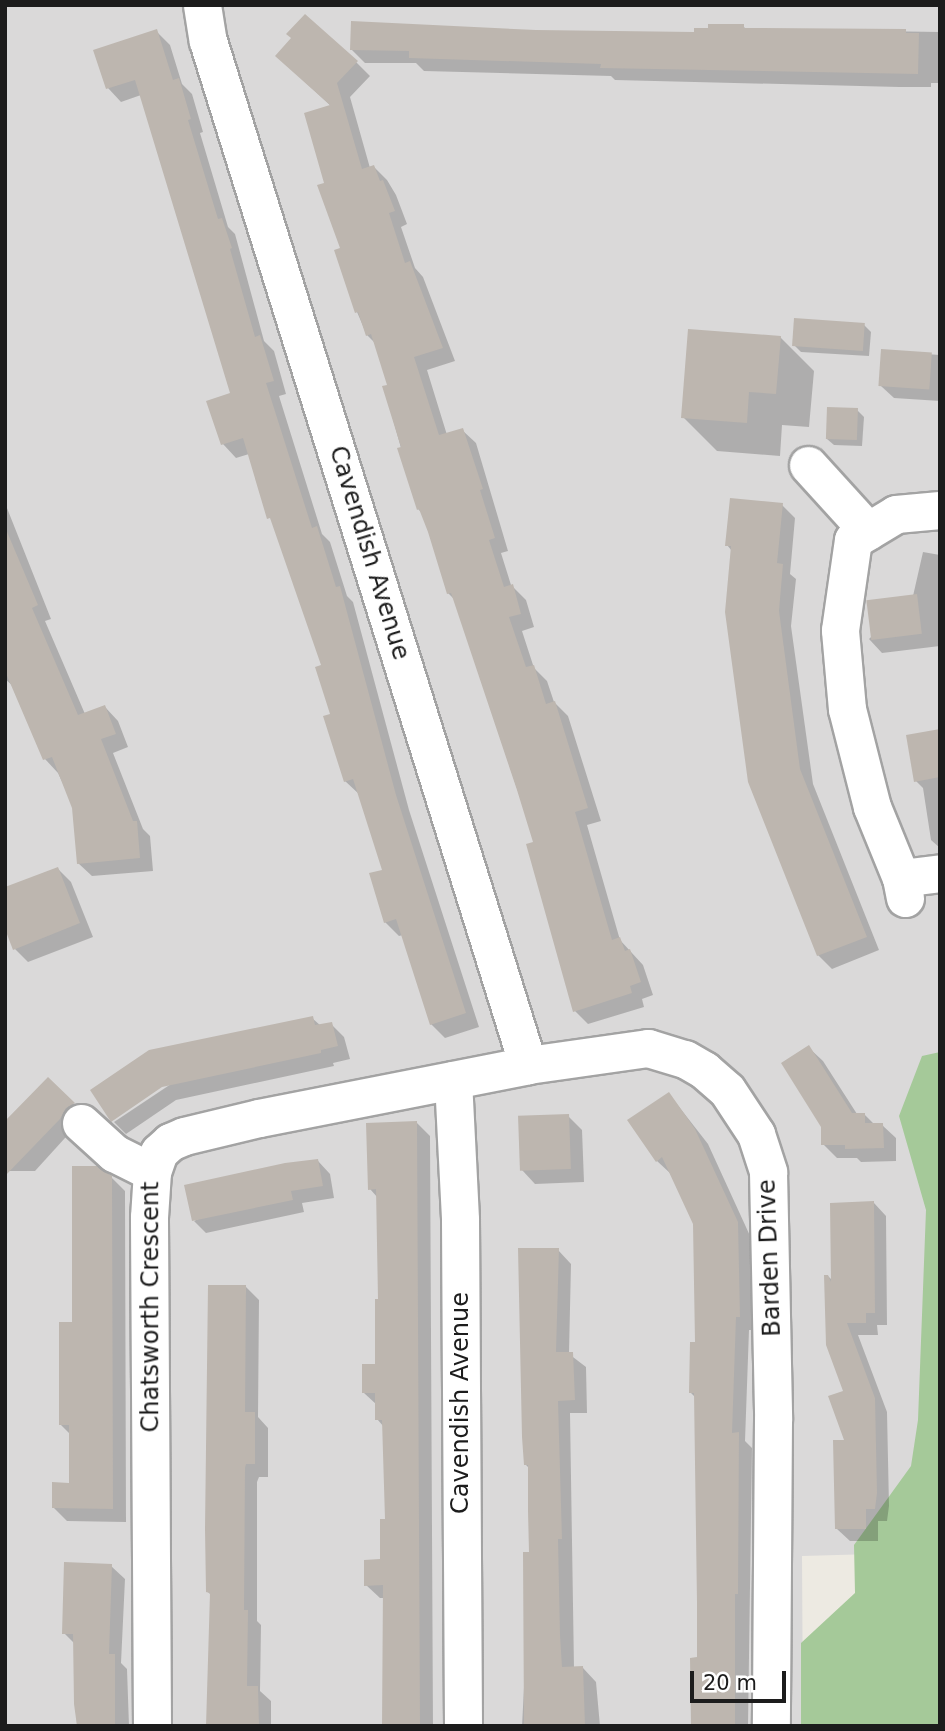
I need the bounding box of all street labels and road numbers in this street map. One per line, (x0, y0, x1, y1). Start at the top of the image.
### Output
street label: Cavendish Avenue (323, 443, 415, 663)
street label: Barden Drive (753, 1179, 787, 1337)
street label: Chatsworth Crescent (137, 1182, 165, 1432)
street label: Cavendish Avenue (447, 1292, 475, 1514)

